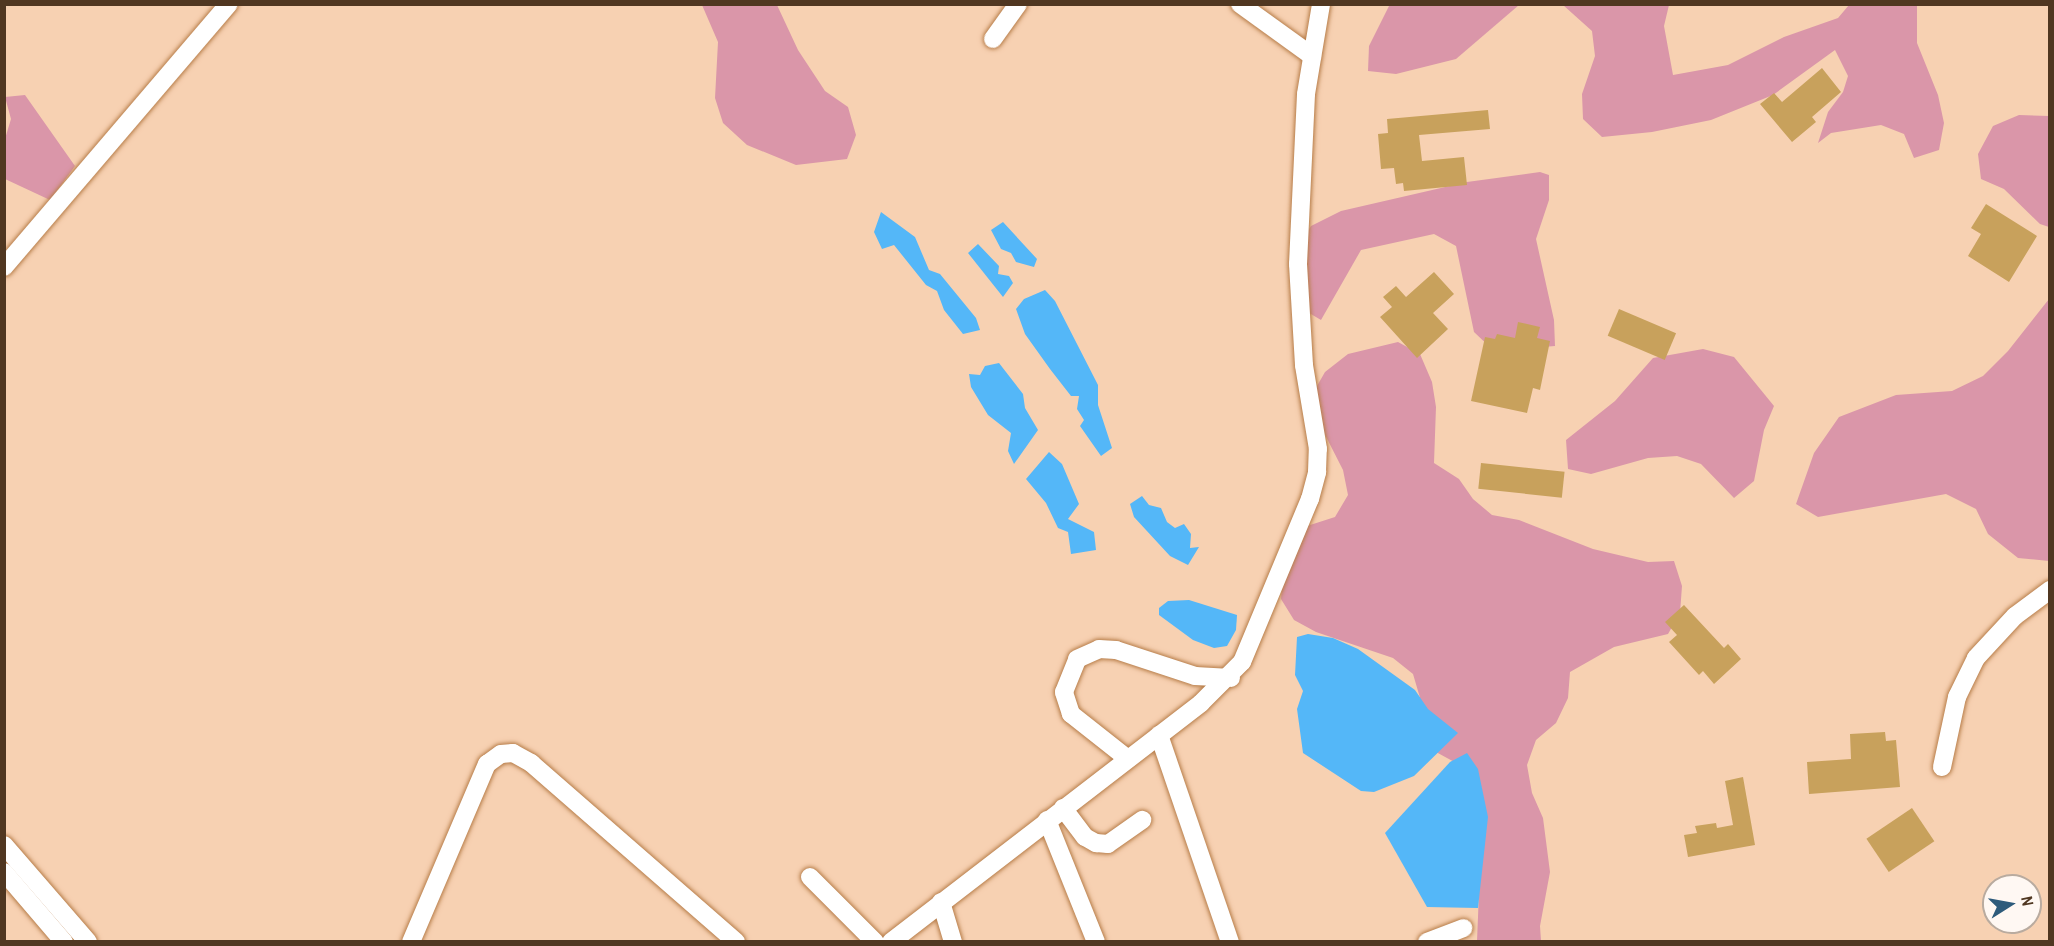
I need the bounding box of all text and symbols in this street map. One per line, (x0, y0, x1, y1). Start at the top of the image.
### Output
north arrow (1982, 874, 2042, 934)
text: N (2016, 894, 2039, 908)

